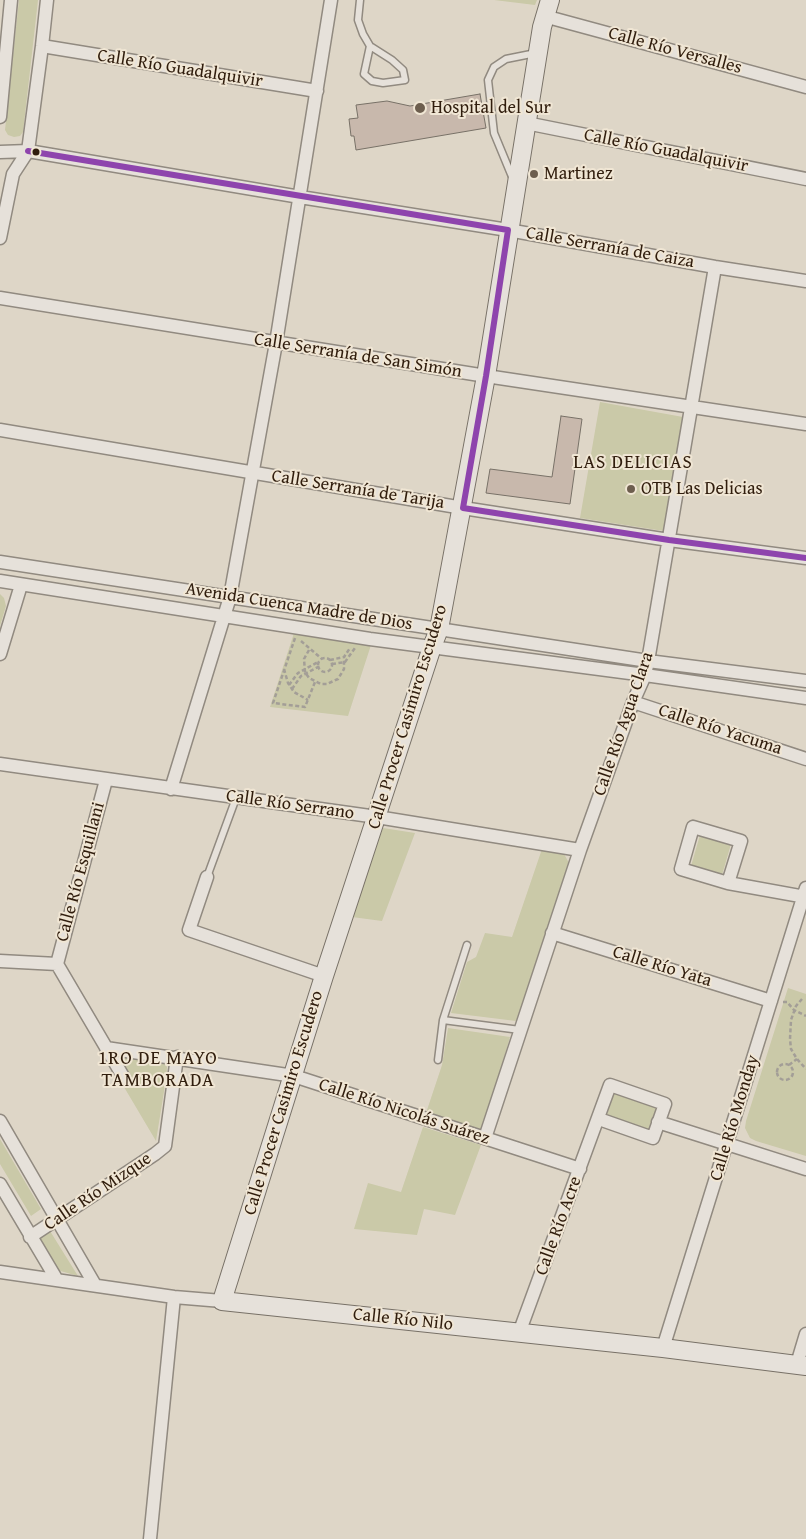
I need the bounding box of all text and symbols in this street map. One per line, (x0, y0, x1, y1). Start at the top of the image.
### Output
street label: Calle Río Versalles (606, 23, 744, 79)
street label: Calle Río Guadalquivir (96, 45, 264, 93)
place label: Hospital del Sur (431, 97, 551, 119)
marker: Hospital del Sur (413, 101, 427, 115)
street label: Calle Río Guadalquivir (582, 124, 750, 178)
unlabelled marker (31, 147, 41, 157)
place label: Martinez (544, 163, 613, 185)
marker: Martinez (528, 168, 540, 180)
street label: Calle Serranía de Caiza (524, 223, 696, 273)
street label: Calle Serranía de San Simón (253, 329, 463, 383)
district label: LAS DELICIAS (572, 452, 694, 474)
street label: Calle Serranía de Tarija (270, 466, 446, 514)
place label: OTB Las Delicias (641, 478, 763, 500)
marker: OTB Las Delicias (625, 483, 637, 495)
street label: Avenida Cuenca Madre de Dios (184, 578, 414, 636)
street label: Calle Procer Casimiro Escudero (364, 602, 452, 832)
street label: Calle Río Agua Clara (589, 649, 659, 799)
street label: Calle Río Yacuma (656, 700, 784, 760)
street label: Calle Río Serrano (225, 785, 355, 825)
street label: Calle Río Esquillani (52, 800, 110, 944)
street label: Calle Río Yata (610, 942, 714, 992)
street label: Calle Procer Casimiro Escudero (240, 988, 328, 1218)
district label: 1RO DE MAYO TAMBORADA (97, 1048, 219, 1092)
street label: Calle Río Monday (706, 1052, 764, 1184)
street label: Calle Río Nicolás Suárez (316, 1074, 492, 1150)
street label: Calle Río Mizque (40, 1148, 156, 1236)
street label: Calle Río Acre (531, 1174, 587, 1278)
street label: Calle Río Nilo (352, 1304, 454, 1336)

